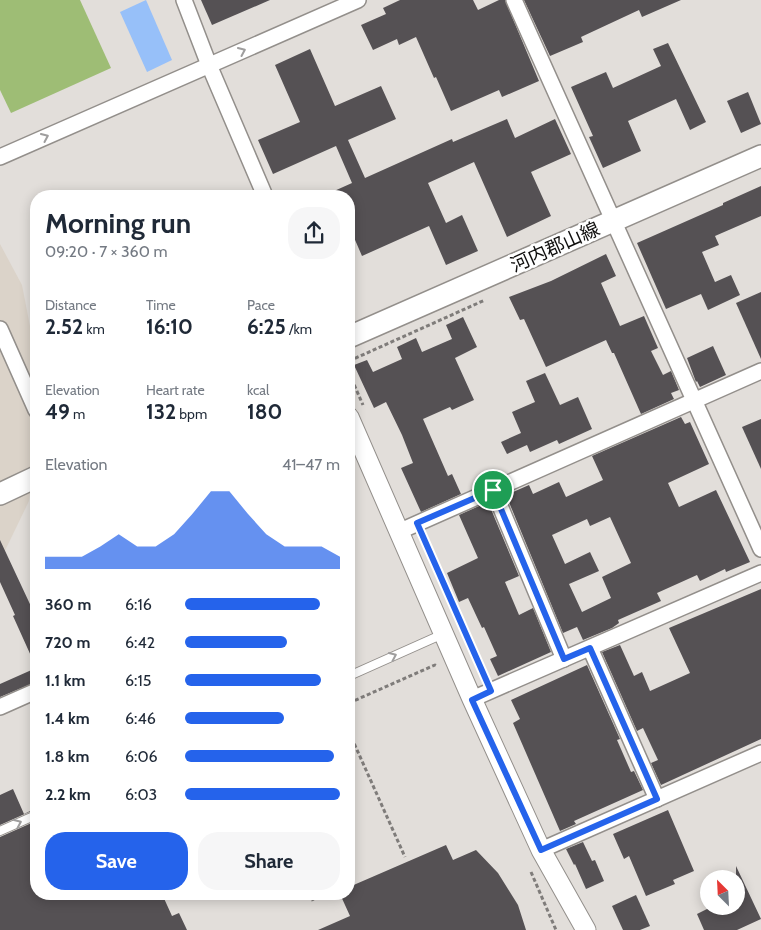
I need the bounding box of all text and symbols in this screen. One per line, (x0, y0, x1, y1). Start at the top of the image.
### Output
one-way arrow (237, 46, 246, 57)
one-way arrow (40, 133, 49, 144)
text: Morning run (45, 206, 191, 240)
button: share (288, 207, 340, 259)
street label: 河内郡山線 (507, 217, 603, 277)
text: 09:20 · 7 × 360 m (45, 242, 167, 261)
text: Distance (45, 296, 97, 314)
text: Time (146, 296, 176, 314)
text: Pace (247, 296, 275, 314)
text: 2.52 (45, 314, 83, 339)
text: 16:10 (146, 314, 193, 339)
text: 6:25 (247, 314, 286, 339)
text: km (83, 320, 105, 338)
text: /km (286, 320, 312, 338)
text: Elevation (45, 381, 100, 399)
text: Heart rate (146, 381, 205, 399)
text: kcal (247, 381, 269, 399)
text: 49 (45, 399, 70, 424)
text: 132 (146, 399, 176, 424)
text: 180 (247, 399, 282, 424)
text: m (70, 405, 85, 423)
text: bpm (176, 405, 207, 423)
text: Elevation (45, 455, 108, 474)
text: 41–47 m (282, 455, 340, 474)
pin (472, 469, 514, 511)
icon: arrive (479, 476, 507, 504)
text: 360 m (45, 595, 91, 614)
text: 6:16 (125, 595, 152, 614)
text: 720 m (45, 633, 90, 652)
text: 6:42 (125, 633, 155, 652)
one-way arrow (388, 652, 397, 663)
text: 1.1 km (45, 671, 85, 690)
text: 6:15 (125, 671, 151, 690)
text: 1.4 km (45, 709, 90, 728)
text: 6:46 (125, 709, 156, 728)
text: 1.8 km (45, 747, 89, 766)
text: 6:06 (125, 747, 158, 766)
text: 2.2 km (45, 785, 91, 804)
text: 6:03 (125, 785, 157, 804)
one-way arrow (13, 818, 22, 829)
button: Save (45, 832, 188, 890)
button: Share (198, 832, 340, 890)
north arrow (700, 870, 745, 915)
map controls (700, 870, 745, 915)

